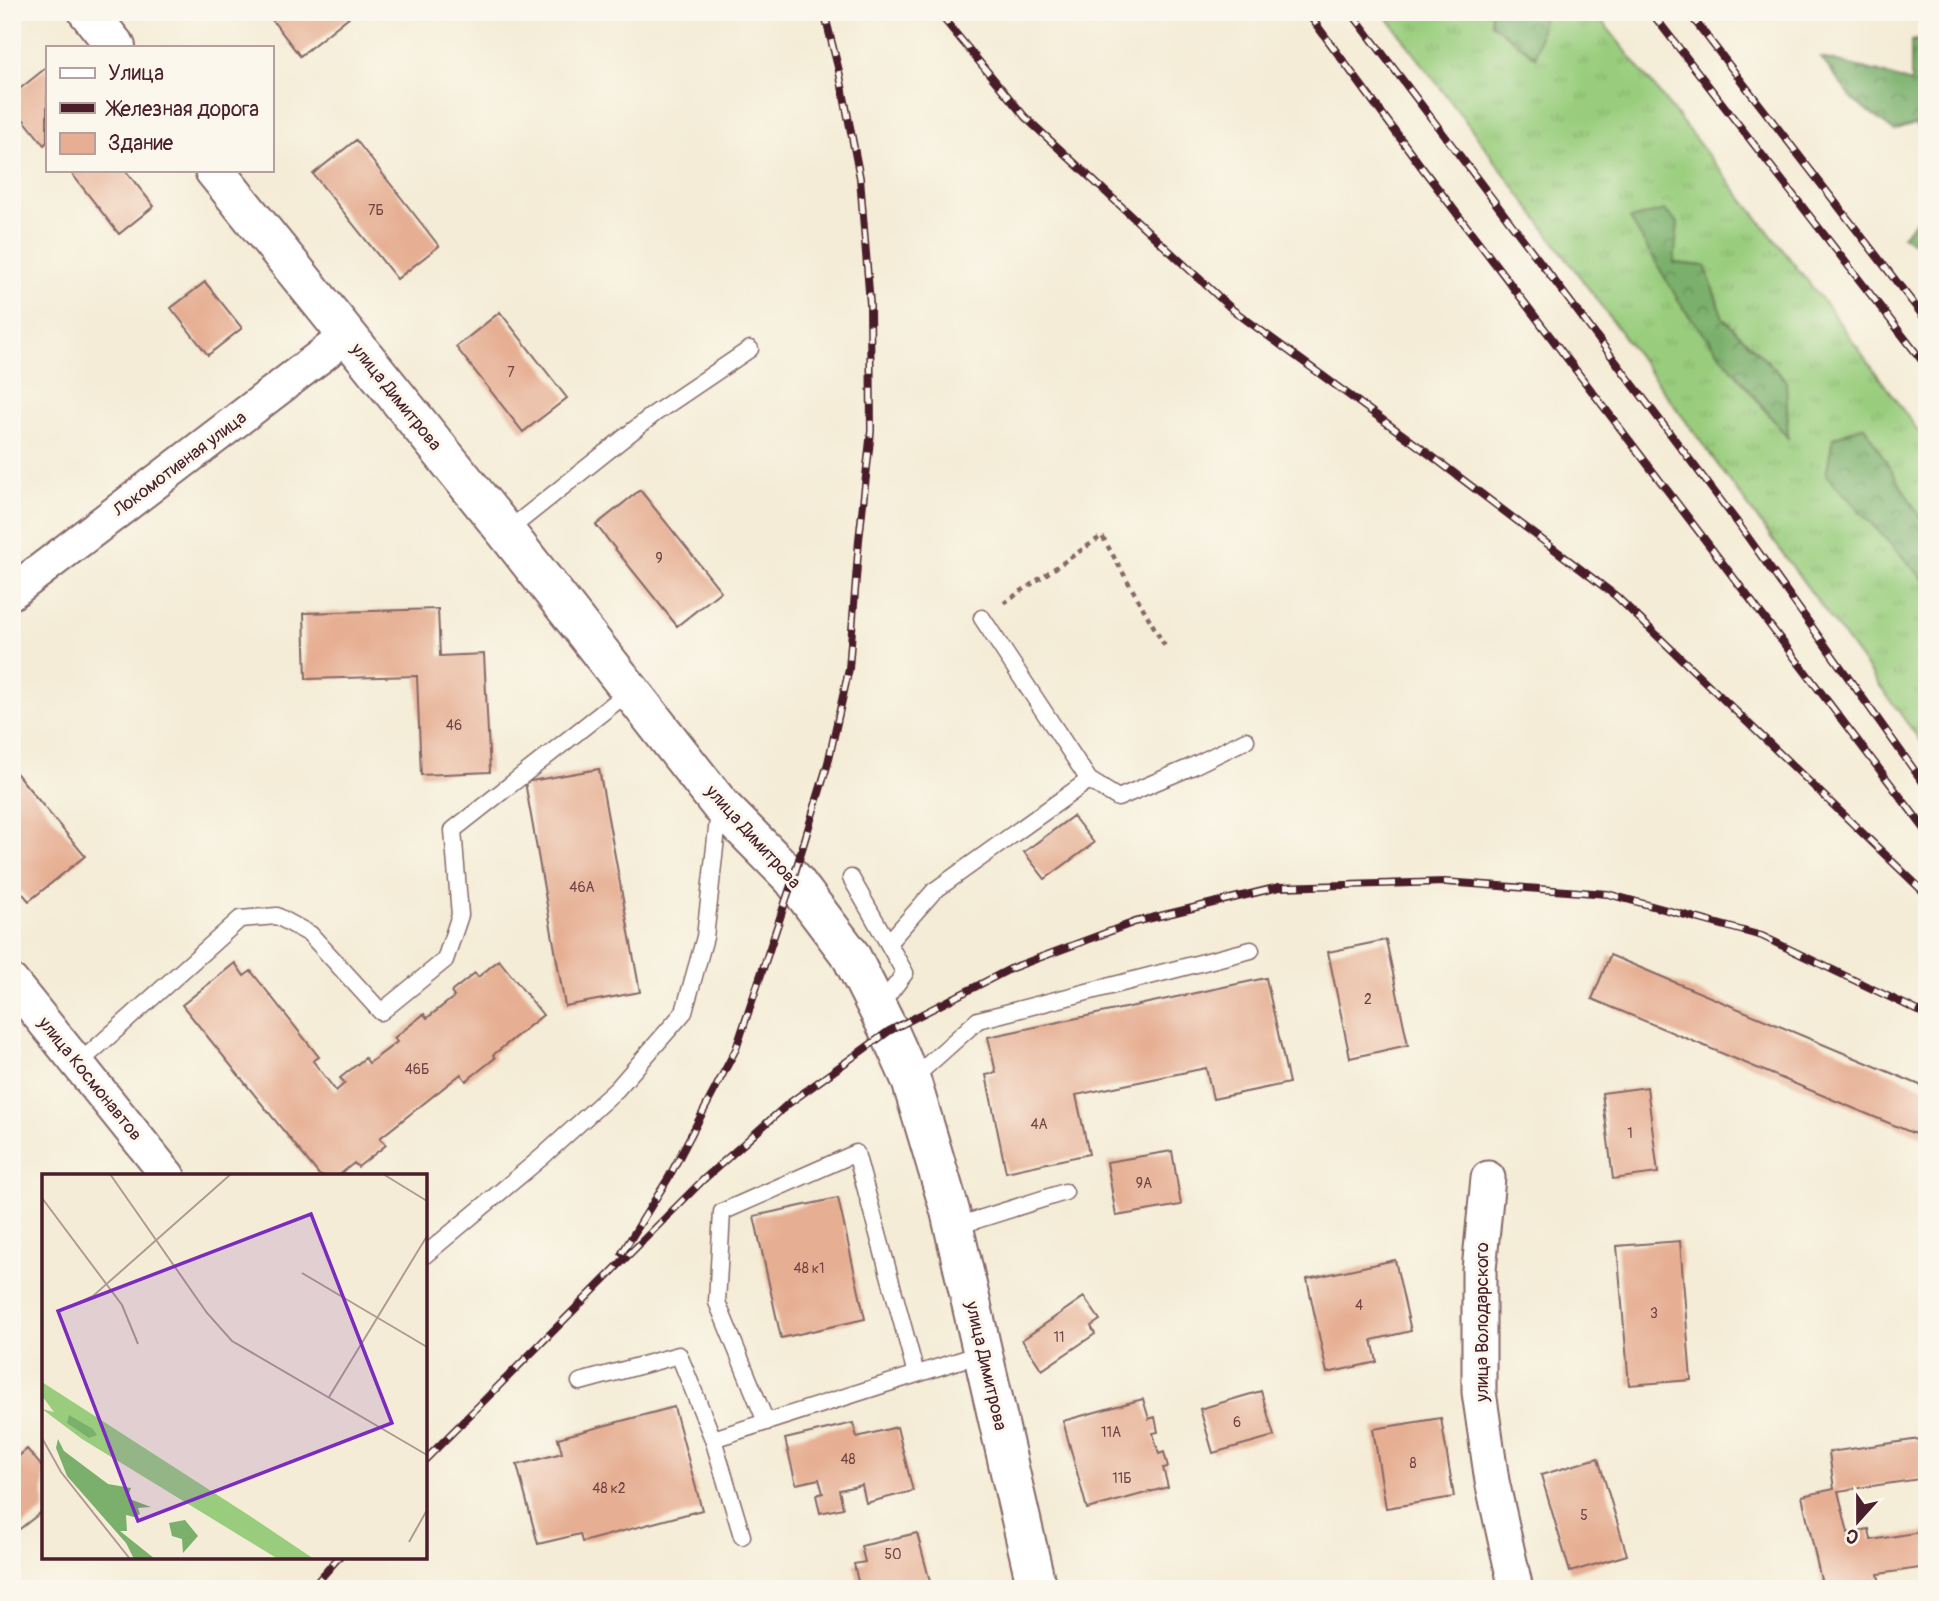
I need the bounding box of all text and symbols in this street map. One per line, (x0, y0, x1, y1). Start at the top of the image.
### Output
legend (46, 46, 273, 172)
text: Улица (108, 60, 164, 87)
text: Железная дорога (105, 96, 259, 123)
text: Здание (108, 130, 174, 157)
house number: 7Б (368, 202, 384, 219)
street label: улица Димитрова (345, 338, 446, 455)
house number: 7 (507, 364, 515, 381)
street label: Локомотивная улица (108, 406, 251, 522)
house number: 9 (655, 550, 663, 567)
house number: 46 (446, 717, 462, 734)
street label: улица Димитрова (700, 780, 806, 894)
house number: 46А (569, 879, 595, 896)
house number: 2 (1364, 991, 1372, 1008)
street label: улица Космонавтов (32, 1011, 147, 1146)
house number: 46Б (405, 1061, 429, 1078)
house number: 4А (1030, 1116, 1048, 1133)
house number: 1 (1627, 1125, 1633, 1142)
inset map (42, 1174, 427, 1559)
house number: 9А (1136, 1175, 1152, 1192)
street label: улица Володарского (1471, 1242, 1494, 1403)
house number: 48 к1 (794, 1260, 824, 1277)
house number: 4 (1355, 1297, 1363, 1314)
street label: улица Димитрова (960, 1298, 1012, 1433)
house number: 3 (1650, 1305, 1658, 1322)
house number: 11 (1054, 1329, 1064, 1346)
house number: 6 (1233, 1414, 1241, 1431)
house number: 11А (1101, 1424, 1121, 1441)
house number: 48 (840, 1451, 856, 1468)
house number: 8 (1409, 1455, 1417, 1472)
house number: 11Б (1112, 1470, 1132, 1487)
house number: 48 к2 (592, 1480, 626, 1497)
north arrow (1824, 1486, 1894, 1556)
house number: 5 (1580, 1507, 1588, 1524)
text: С (1842, 1523, 1862, 1549)
house number: 50 (884, 1546, 902, 1563)

